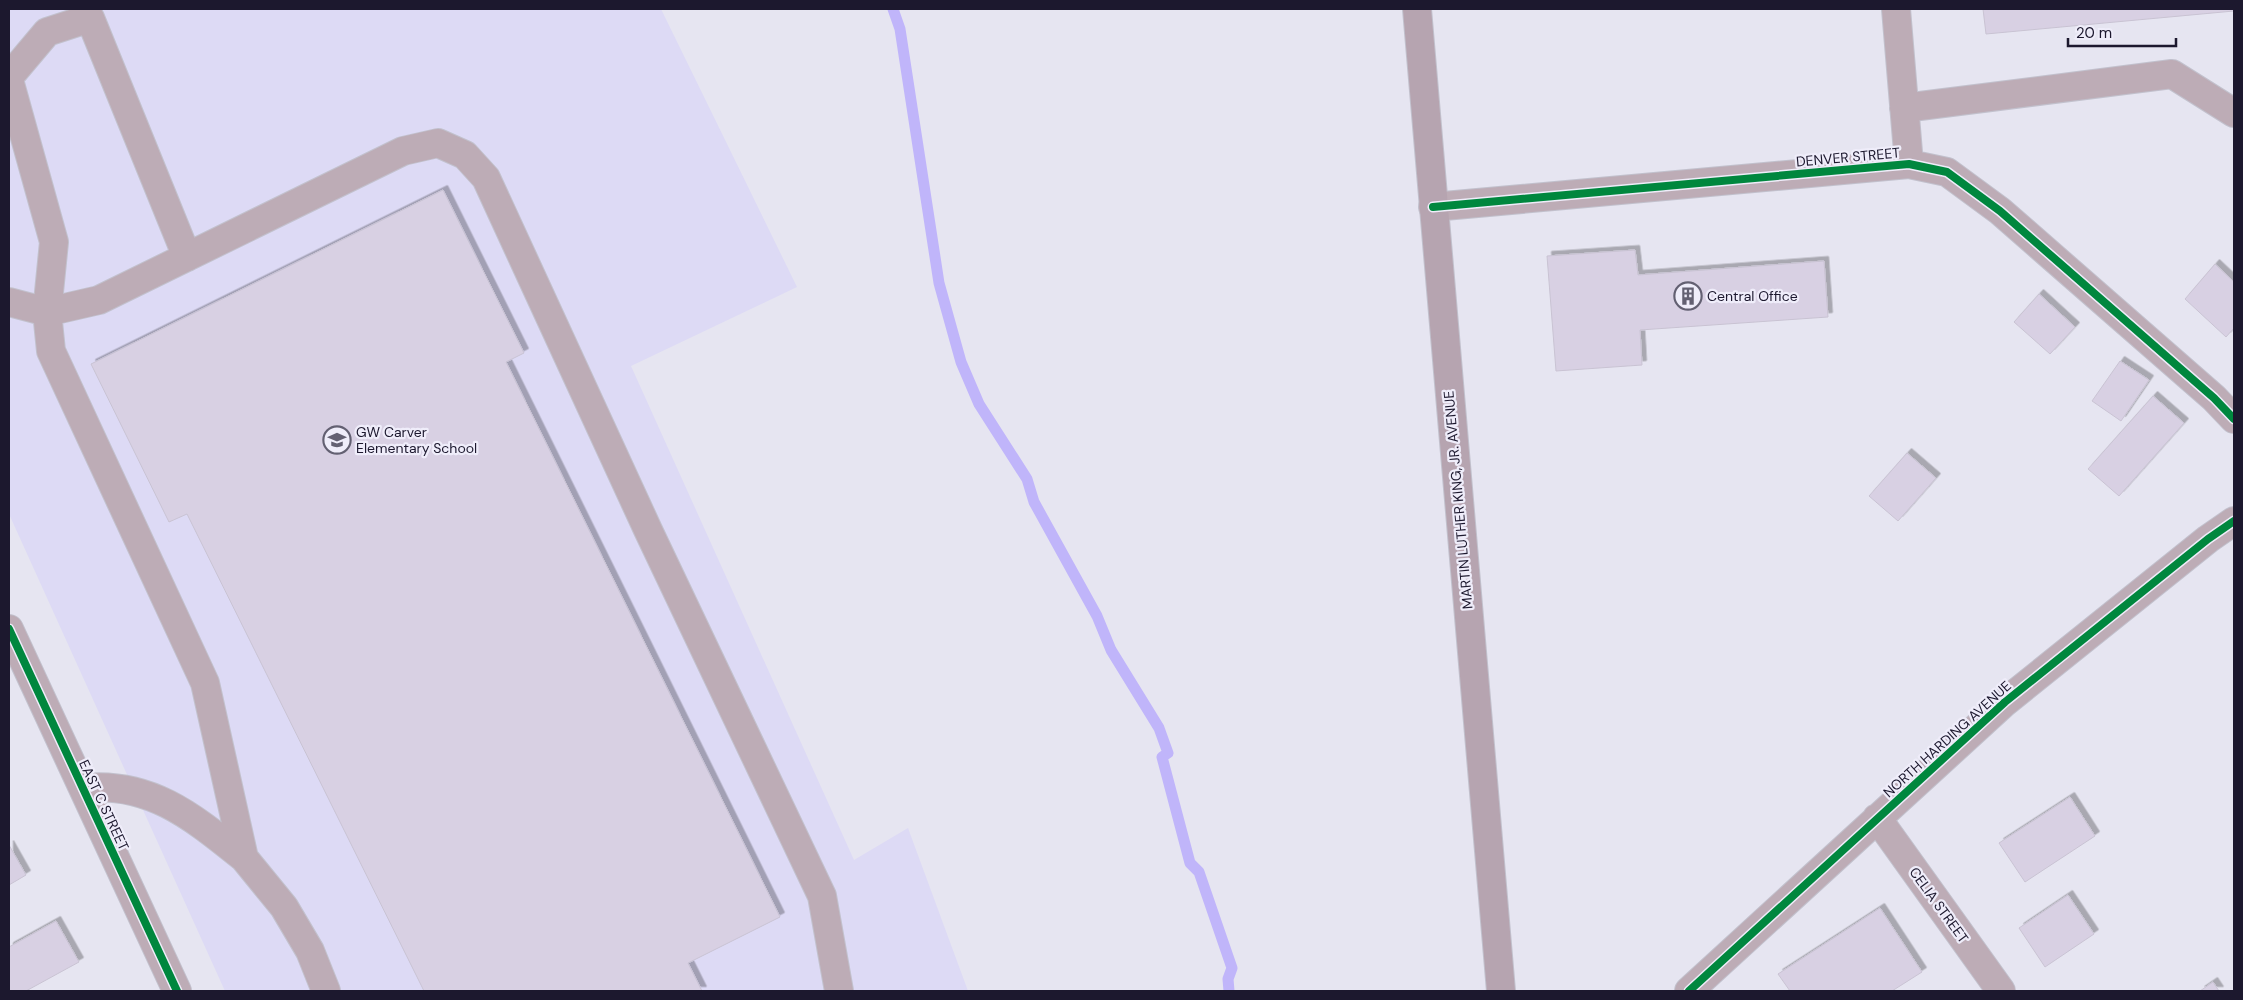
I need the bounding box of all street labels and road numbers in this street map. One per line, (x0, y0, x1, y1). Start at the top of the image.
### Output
street label: DENVER STREET (1795, 143, 1901, 171)
street label: MARTIN LUTHER KING, JR. AVENUE (1439, 390, 1477, 610)
street label: NORTH HARDING AVENUE (1879, 677, 2015, 801)
street label: EAST C STREET (75, 757, 133, 853)
street label: CELIA STREET (1905, 864, 1973, 947)

